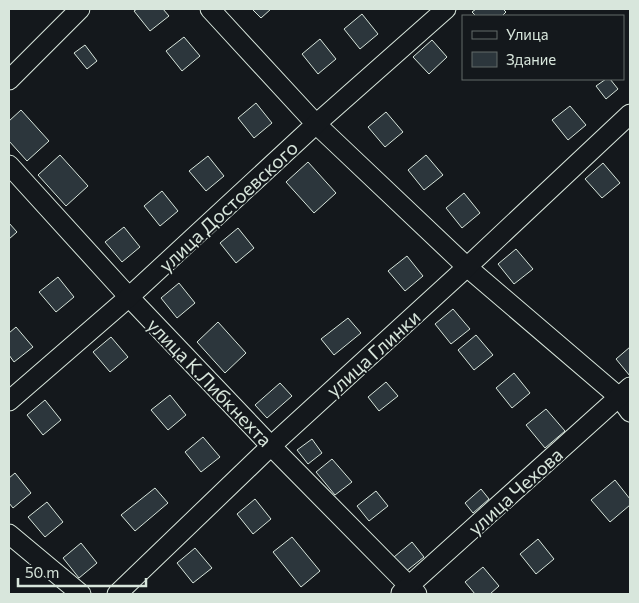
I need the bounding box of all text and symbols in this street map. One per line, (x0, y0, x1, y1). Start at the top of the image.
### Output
legend (462, 15, 624, 80)
text: Улица (506, 25, 548, 43)
text: Здание (506, 50, 556, 68)
street label: улица Достоевского (154, 136, 302, 276)
street label: улица Глинки (321, 305, 425, 401)
street label: улица К.Либкнехта (143, 313, 277, 451)
street label: улица Чехова (463, 442, 567, 540)
scale bar (18, 556, 145, 588)
text: 50 m (25, 563, 59, 581)

